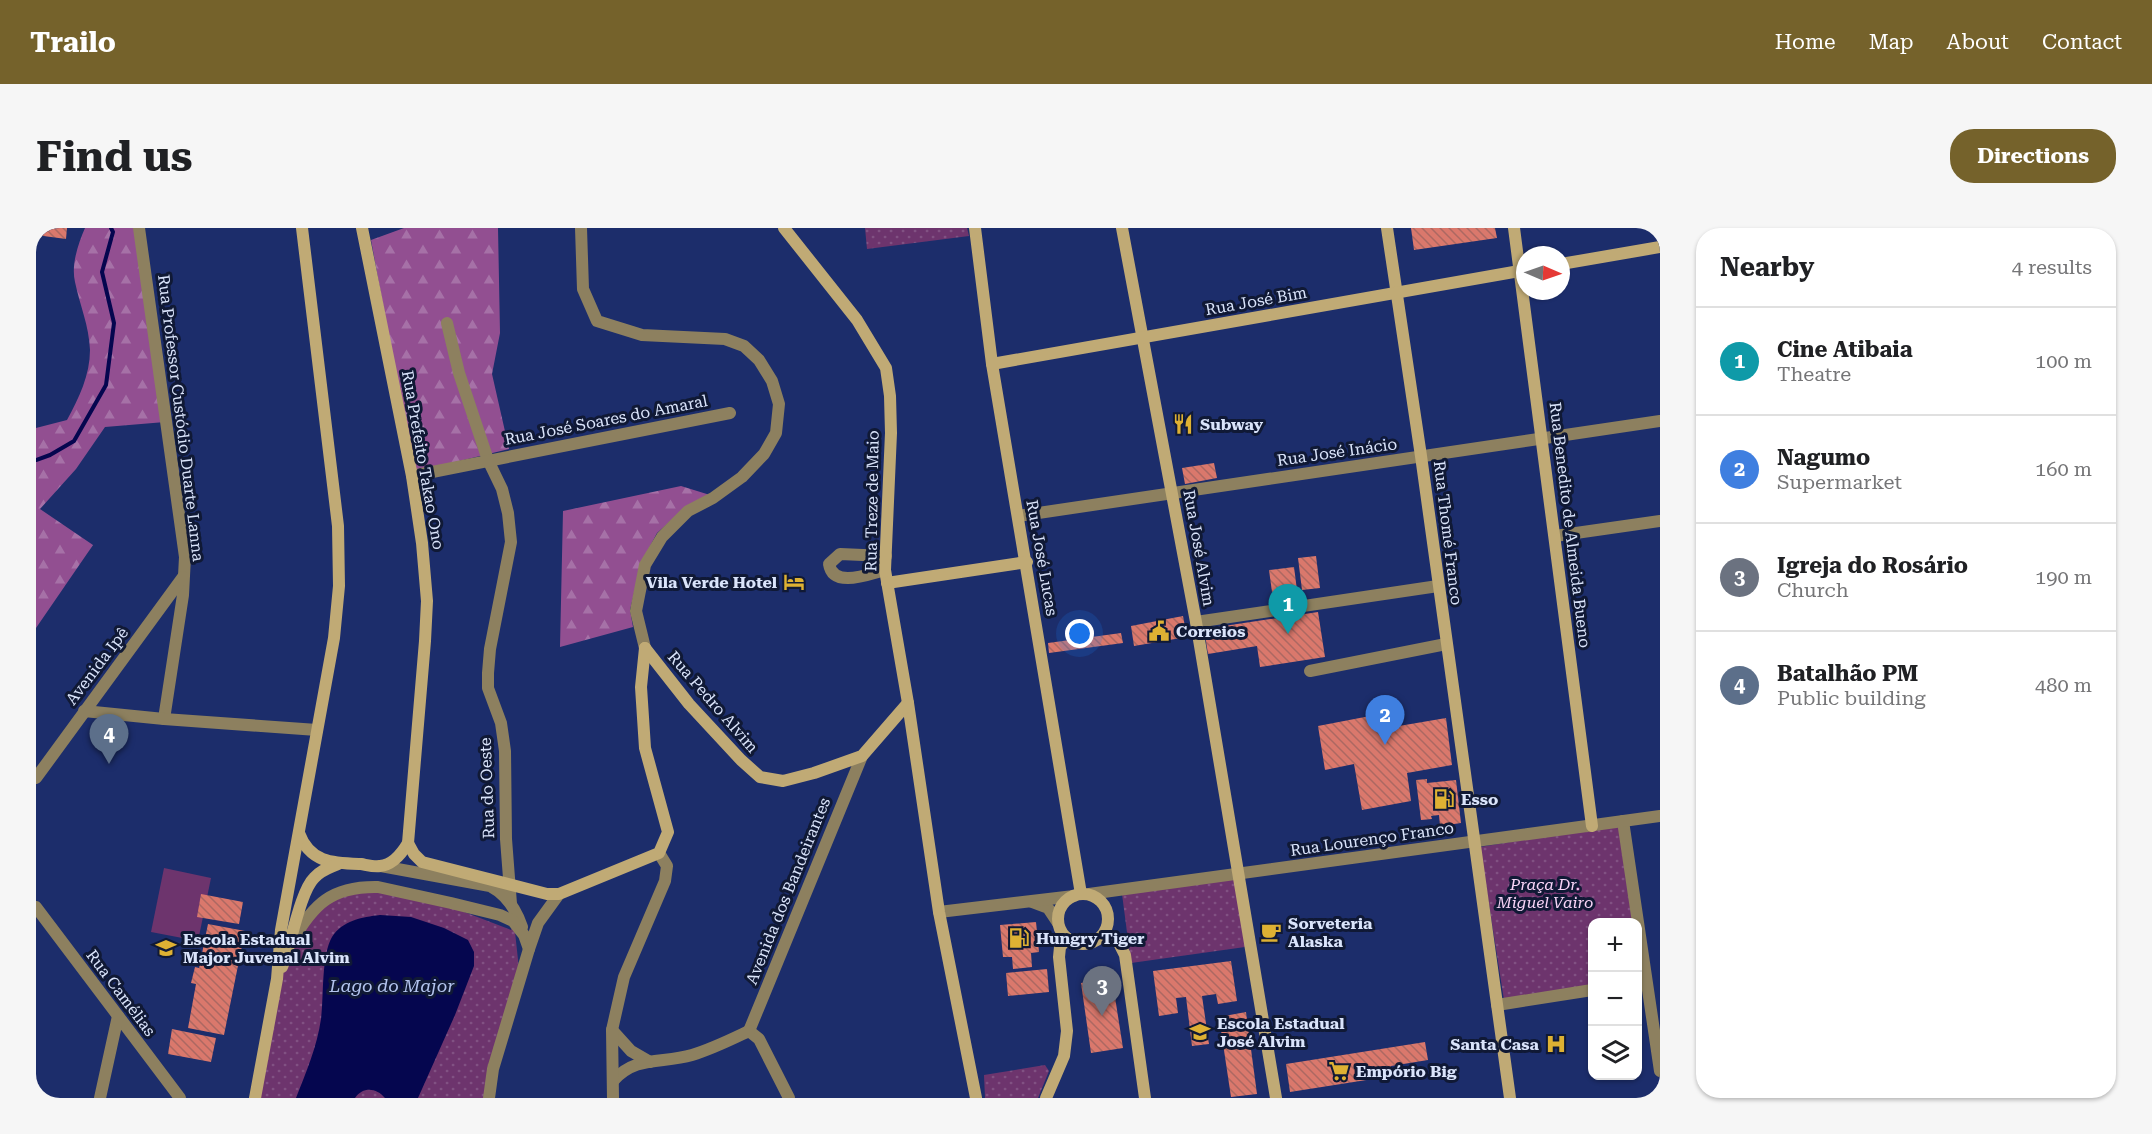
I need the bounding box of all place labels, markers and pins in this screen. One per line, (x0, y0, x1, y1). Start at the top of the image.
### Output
restaurant icon: Subway (1171, 412, 1195, 436)
place label: Subway (1200, 415, 1264, 434)
hotel icon: Vila Verde Hotel (782, 570, 806, 594)
place label: Vila Verde Hotel (646, 573, 778, 592)
pin: 1 (1268, 584, 1308, 634)
public building icon: Correios (1147, 619, 1171, 643)
place label: Correios (1176, 622, 1245, 641)
pin: 2 (1366, 696, 1404, 745)
pin: 4 (90, 714, 128, 764)
fuel station icon: Esso (1432, 787, 1456, 811)
place label: Esso (1461, 790, 1498, 809)
place label: Sorveteria Alaska (1288, 914, 1373, 951)
cafe icon: Sorveteria Alaska (1259, 920, 1283, 944)
fuel station icon: Hungry Tiger (1007, 926, 1031, 950)
place label: Hungry Tiger (1036, 929, 1145, 948)
place label: Escola Estadual Major Juvenal Alvim (183, 930, 350, 967)
school or university icon: Escola Estadual Major Juvenal Alvim (154, 936, 178, 960)
pin: 3 (1082, 966, 1122, 1016)
place label: Escola Estadual José Alvim (1217, 1014, 1345, 1051)
school or university icon: Escola Estadual José Alvim (1188, 1020, 1212, 1044)
hospital icon: Santa Casa (1544, 1032, 1568, 1056)
place label: Santa Casa (1450, 1035, 1540, 1054)
supermarket icon: Empório Big (1327, 1059, 1351, 1083)
place label: Empório Big (1356, 1062, 1457, 1081)

